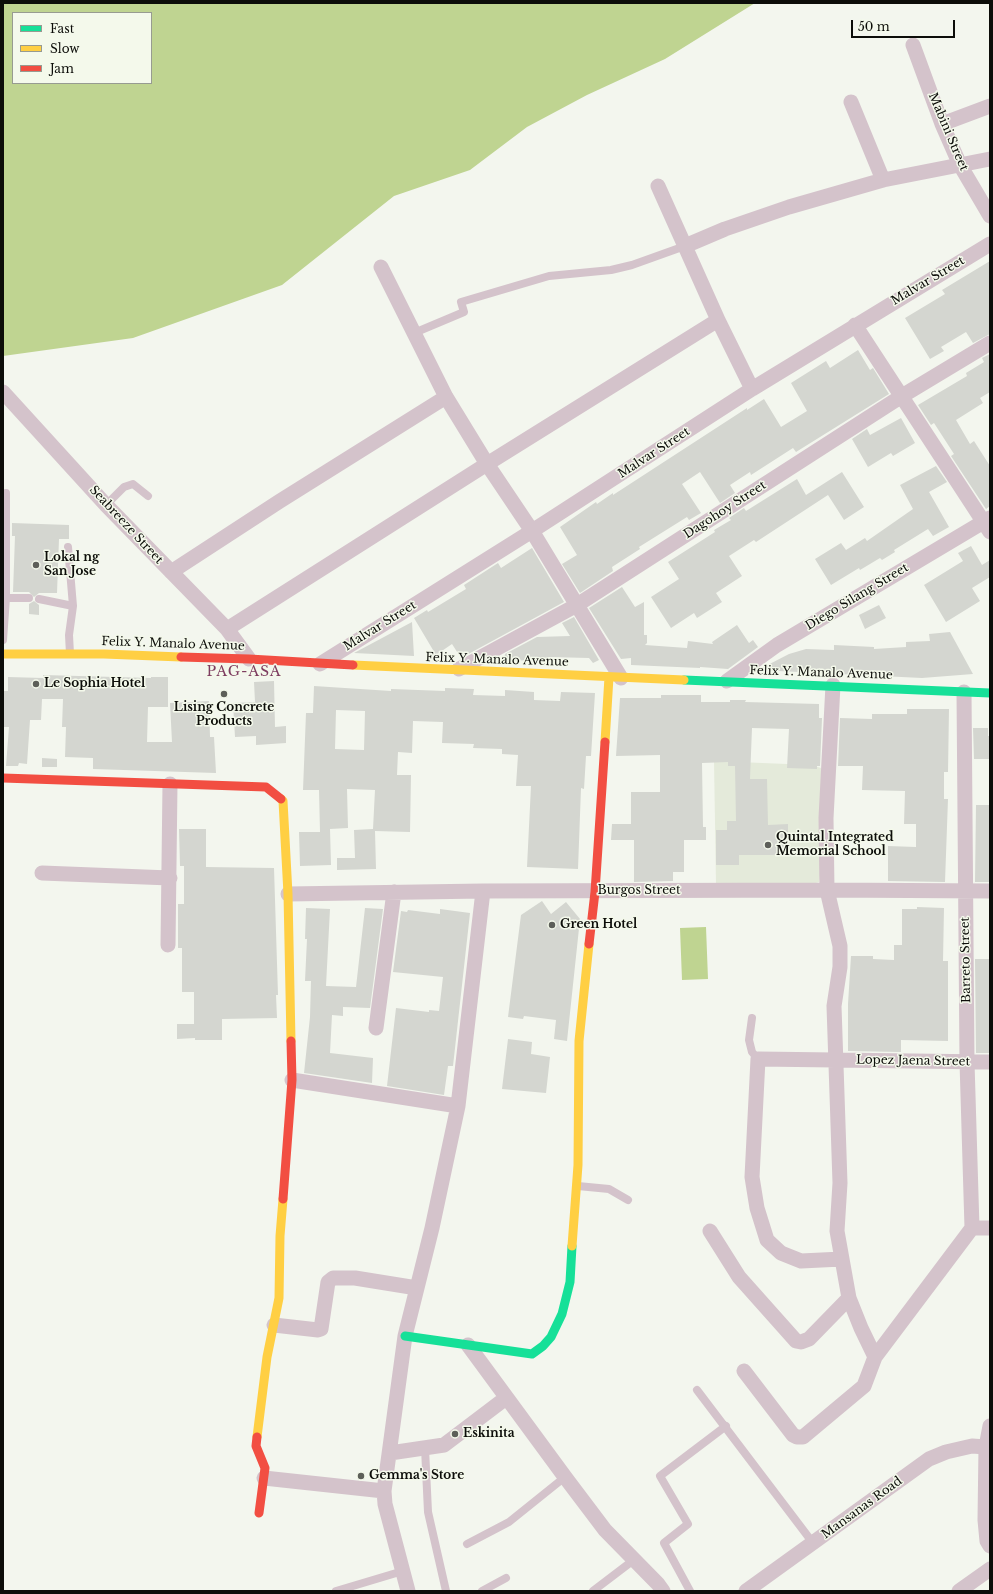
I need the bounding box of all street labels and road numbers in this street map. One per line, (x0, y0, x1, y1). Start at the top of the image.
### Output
street label: Mabini Street (925, 91, 971, 173)
street label: Malvar Street (889, 254, 967, 308)
street label: Malvar Street (615, 424, 693, 482)
street label: Dagohoy Street (681, 478, 769, 542)
street label: Seabreeze Street (86, 483, 166, 567)
street label: Diego Silang Street (803, 561, 911, 633)
street label: Malvar Street (341, 598, 419, 654)
street label: Felix Y. Manalo Avenue (101, 634, 245, 654)
street label: Felix Y. Manalo Avenue (425, 650, 569, 670)
street label: Felix Y. Manalo Avenue (749, 663, 893, 683)
street label: Burgos Street (598, 884, 680, 898)
street label: Barreto Street (958, 917, 974, 1003)
street label: Lopez Jaena Street (856, 1053, 970, 1069)
street label: Mansanas Road (819, 1474, 905, 1542)

